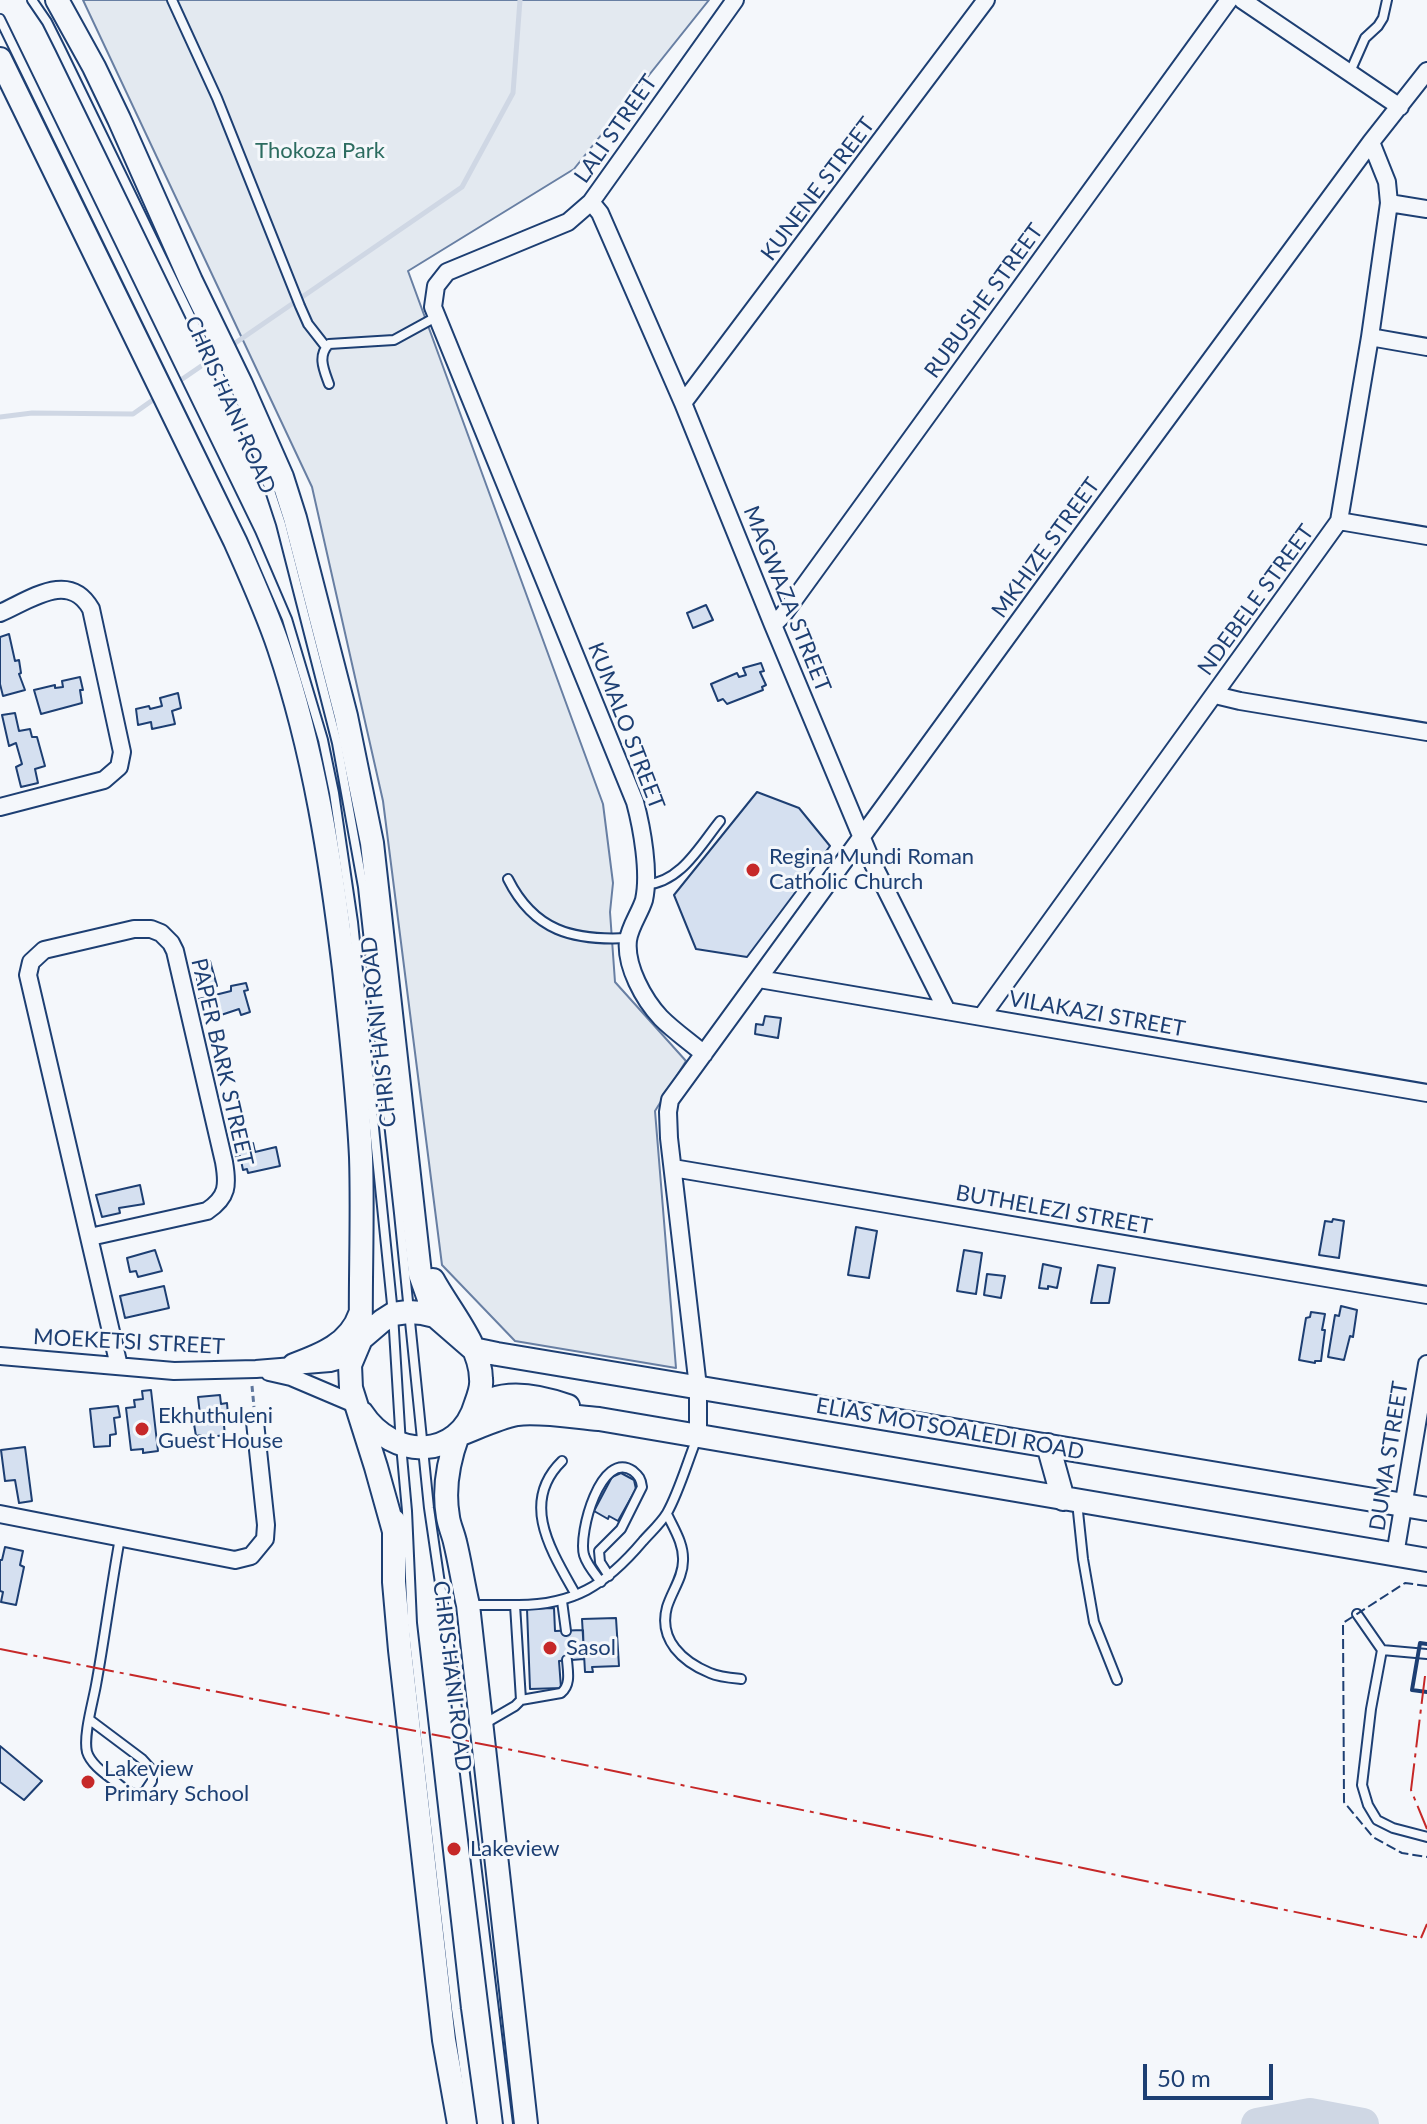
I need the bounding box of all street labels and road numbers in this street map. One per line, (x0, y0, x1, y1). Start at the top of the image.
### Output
street label: LALI STREET (569, 70, 663, 188)
street label: KUNENE STREET (756, 112, 880, 266)
street label: RUBUSHE STREET (919, 219, 1049, 383)
street label: CHRIS HANI ROAD (179, 312, 281, 498)
street label: MKHIZE STREET (986, 473, 1106, 623)
street label: MAGWAZA STREET (738, 502, 836, 696)
street label: NDEBELE STREET (1192, 519, 1320, 681)
street label: KUMALO STREET (582, 639, 670, 813)
street label: CHRIS HANI ROAD (356, 935, 402, 1129)
street label: PAPER BARK STREET (185, 956, 259, 1168)
street label: VILAKAZI STREET (1007, 985, 1187, 1043)
street label: BUTHELEZI STREET (954, 1180, 1154, 1240)
street label: MOEKETSI STREET (33, 1324, 225, 1360)
street label: DUMA STREET (1364, 1379, 1414, 1533)
street label: ELIAS MOTSOALEDI ROAD (814, 1392, 1086, 1466)
street label: CHRIS HANI ROAD (427, 1579, 477, 1773)

